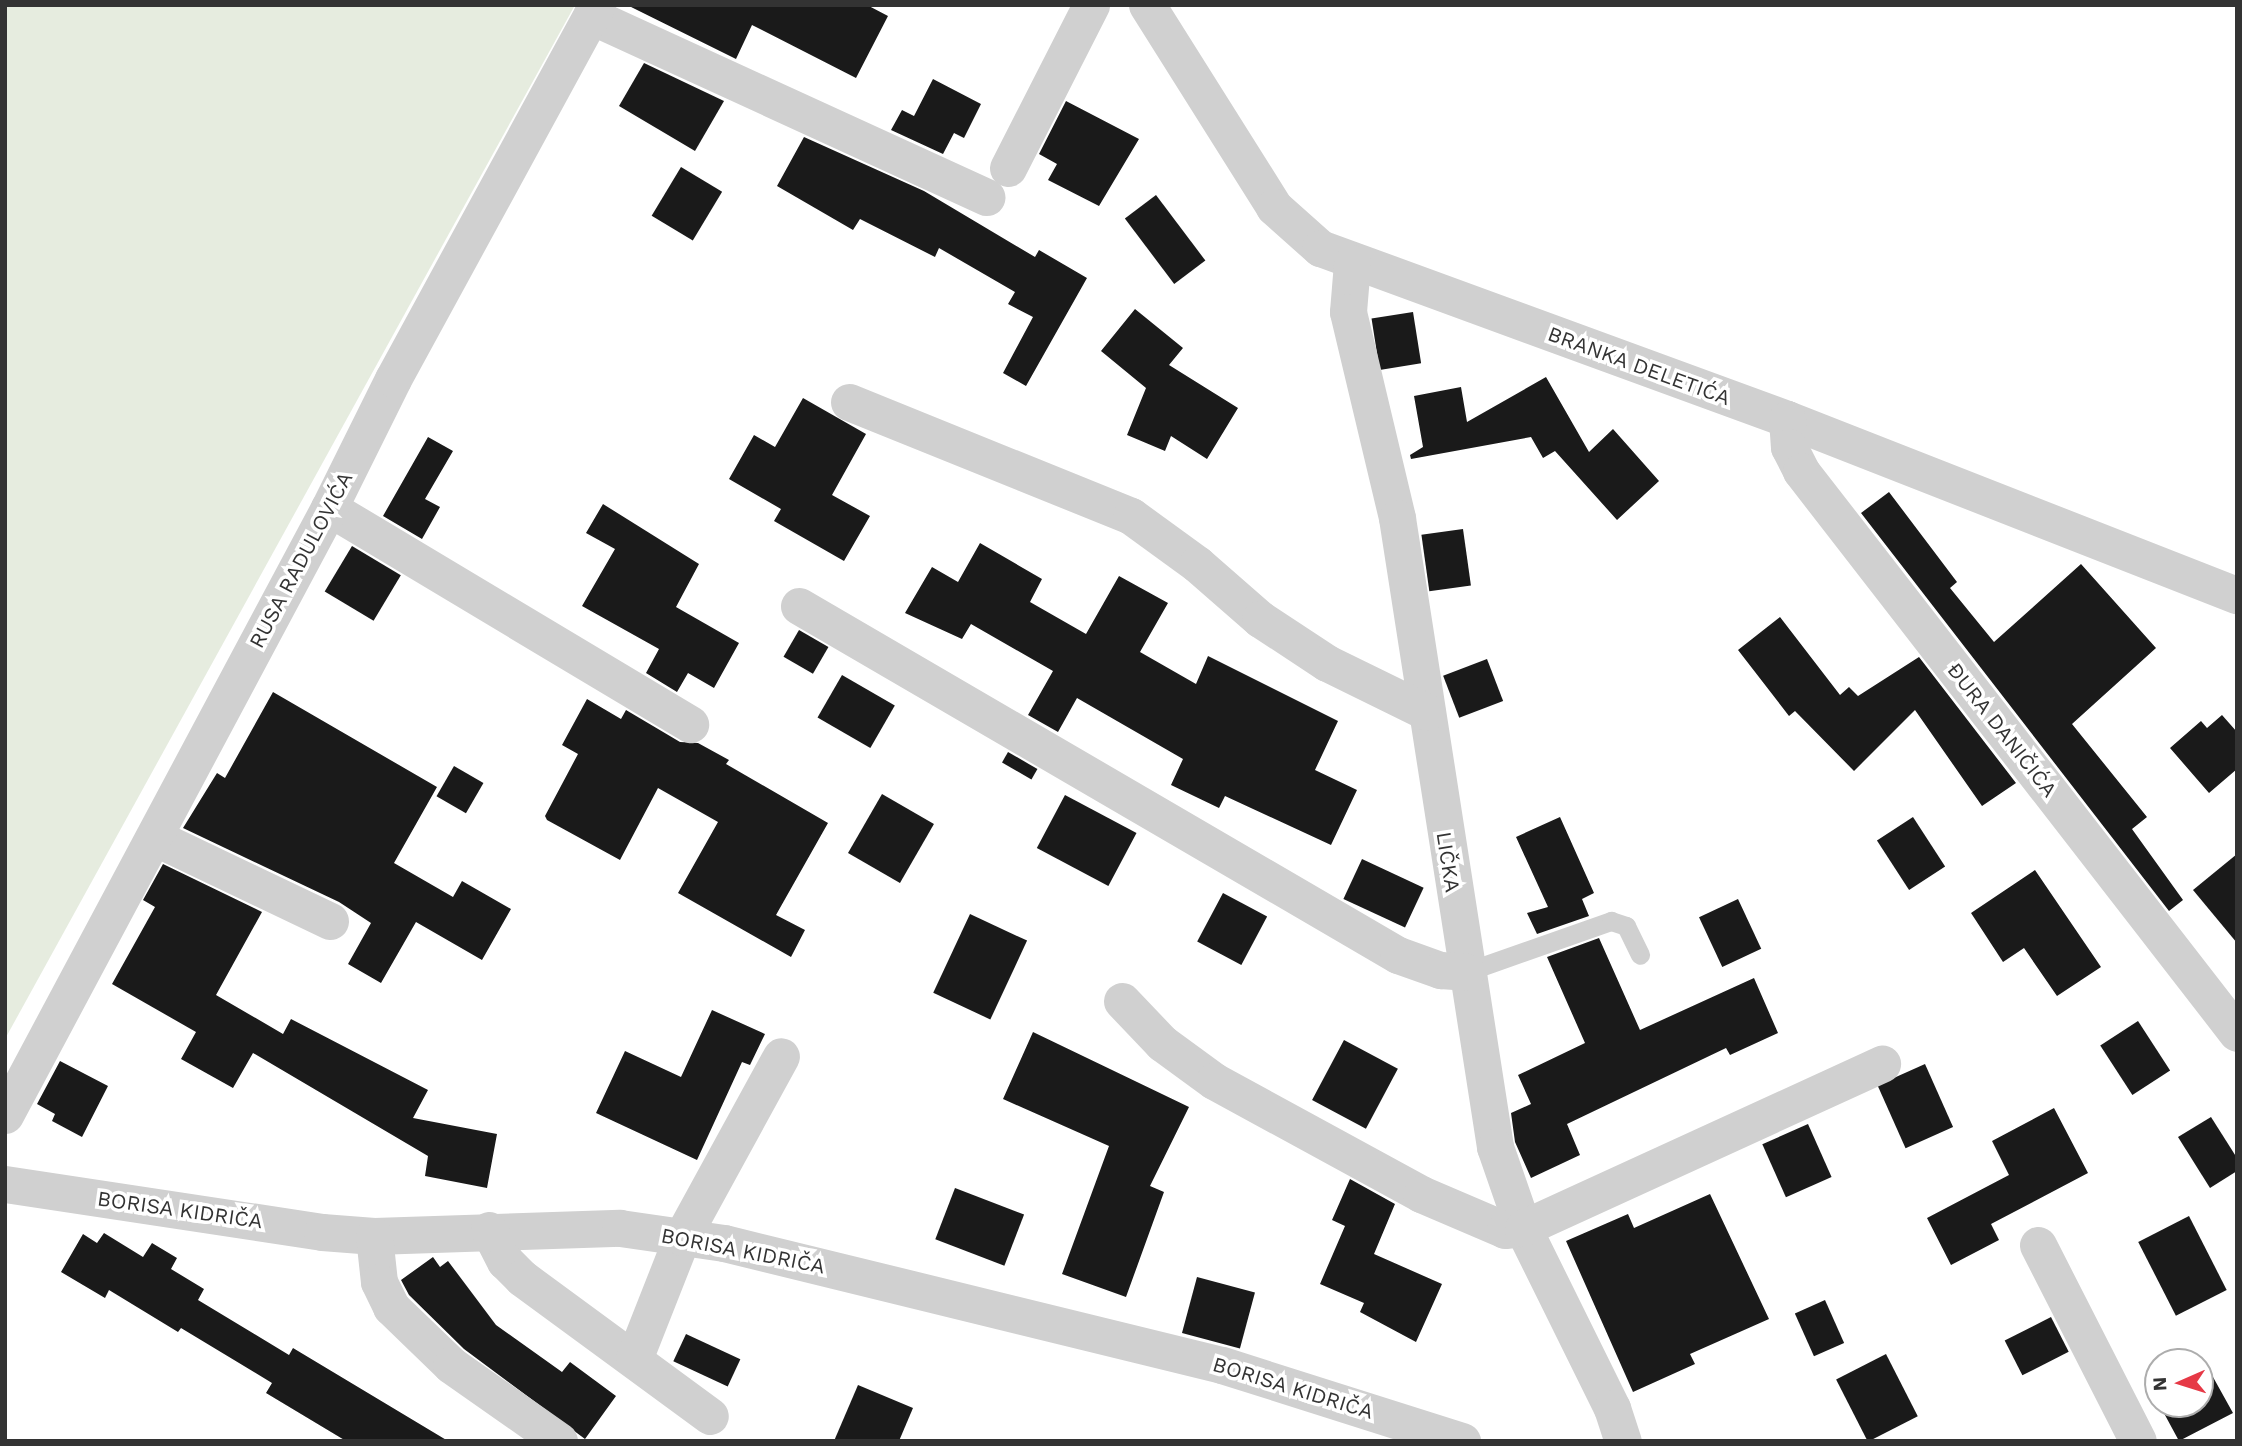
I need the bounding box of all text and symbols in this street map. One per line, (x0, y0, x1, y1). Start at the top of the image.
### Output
street label: BRANKA DELETIĆA (1544, 321, 1734, 411)
street label: RUSA RADULOVIĆA (244, 467, 358, 653)
street label: ĐURA DANIČIĆA (1941, 657, 2063, 803)
street label: LIČKA (1431, 830, 1465, 894)
street label: BORISA KIDRIČA (95, 1186, 265, 1234)
street label: BORISA KIDRIČA (658, 1223, 828, 1279)
north arrow (2144, 1348, 2214, 1418)
street label: BORISA KIDRIČA (1209, 1351, 1377, 1425)
text: N (2148, 1376, 2171, 1392)

